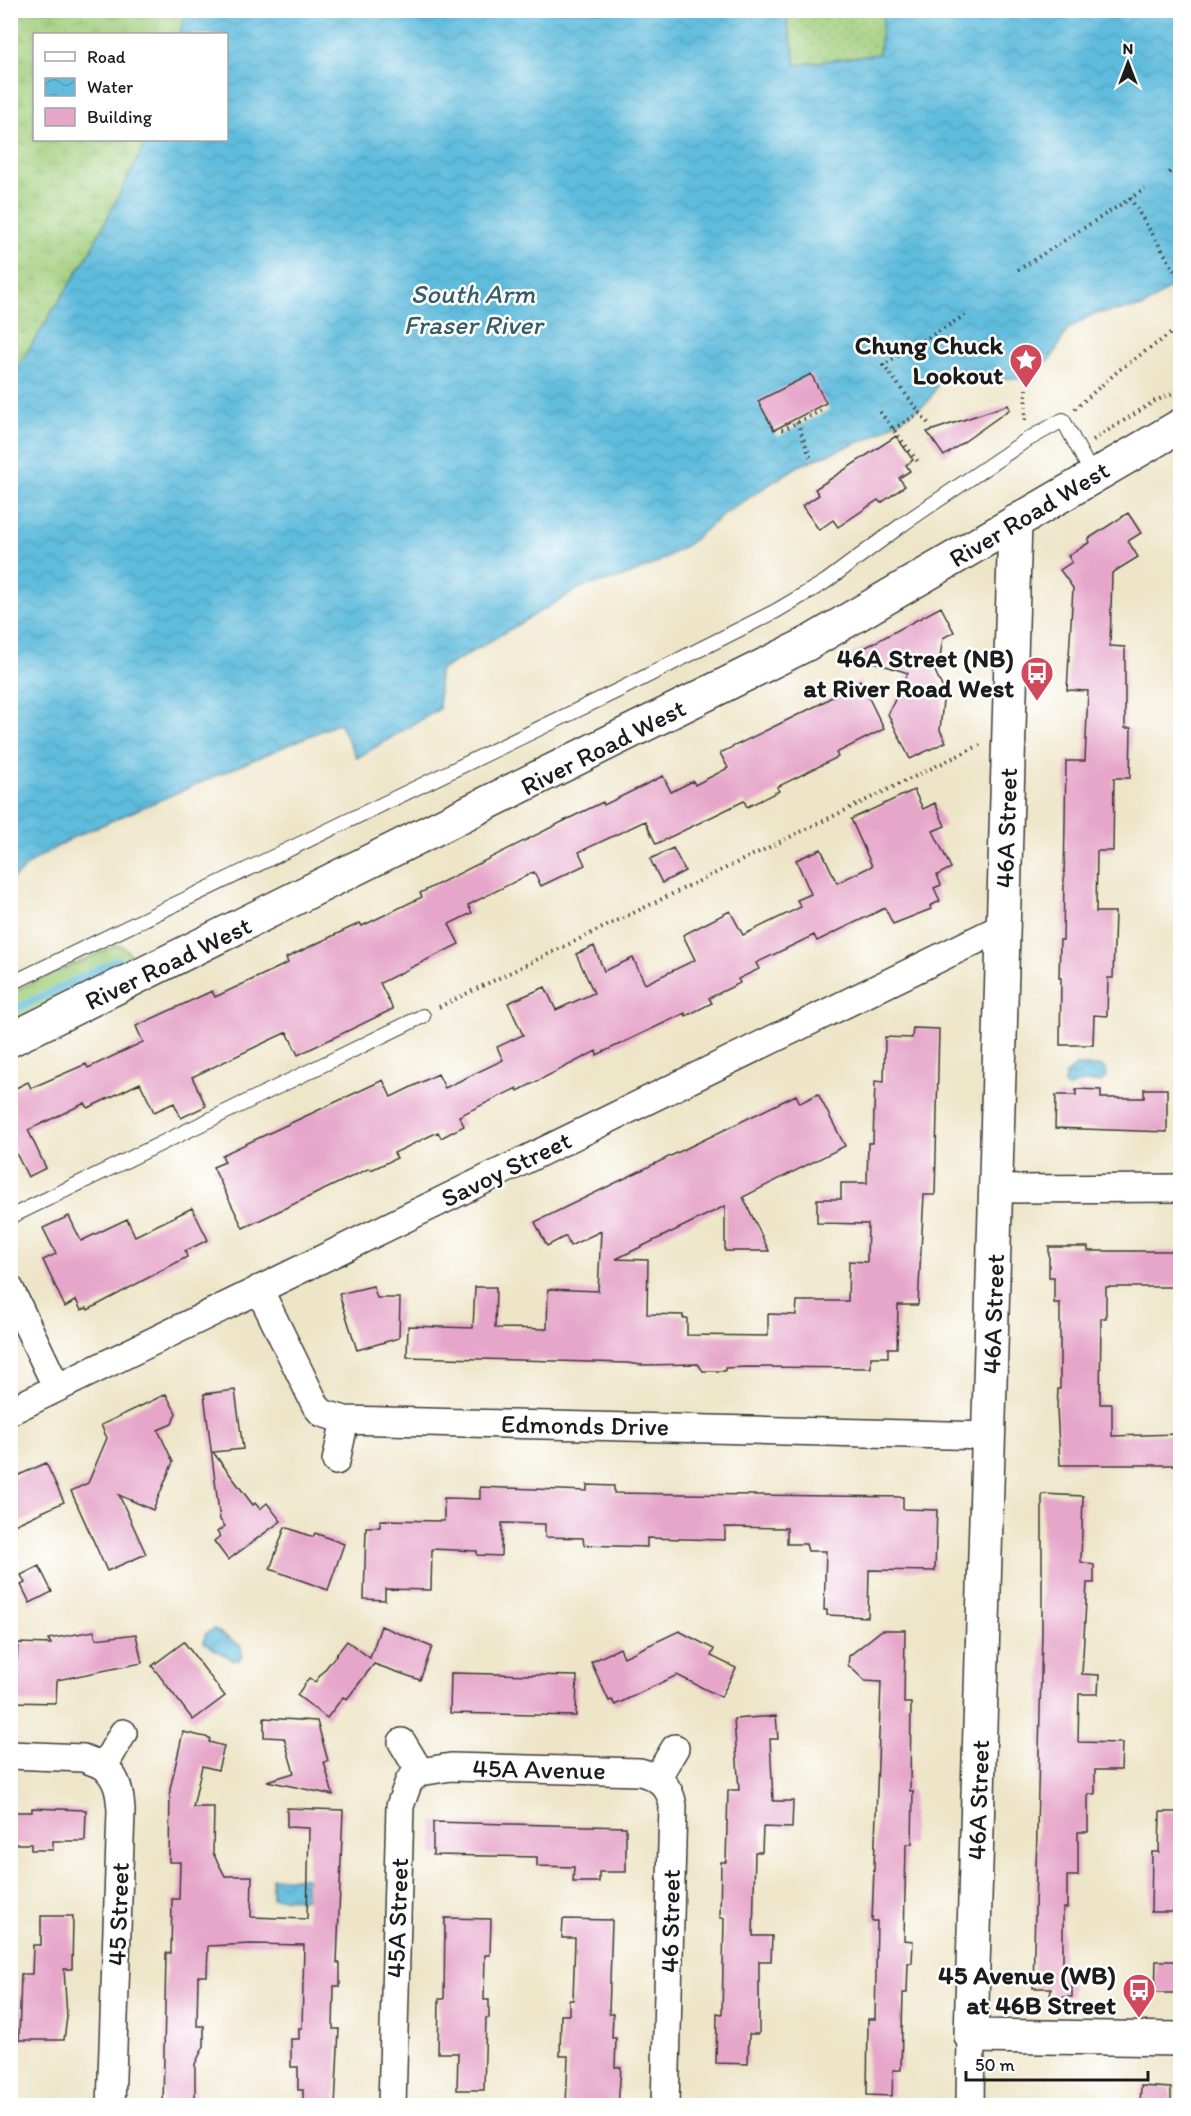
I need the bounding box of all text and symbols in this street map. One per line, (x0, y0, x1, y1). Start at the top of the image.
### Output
legend (33, 33, 228, 141)
north arrow (1098, 33, 1158, 93)
text: N (1123, 39, 1133, 58)
text: Road (87, 46, 126, 68)
text: Water (87, 76, 133, 98)
text: Building (87, 106, 153, 128)
water label: South Arm Fraser River (404, 277, 545, 341)
place label: Chung Chuck Lookout (855, 329, 1004, 391)
place icon: Chung Chuck Lookout (1008, 342, 1044, 389)
street label: River Road West (943, 453, 1115, 574)
place label: 46A Street (NB) at River Road West (803, 642, 1014, 704)
bus stop icon: 46A Street (NB) at River Road West (1019, 655, 1055, 702)
street label: River Road West (515, 692, 691, 802)
street label: 46A Street (988, 767, 1024, 889)
street label: River Road West (80, 909, 257, 1017)
street label: Savoy Street (436, 1124, 576, 1214)
street label: 46A Street (975, 1253, 1011, 1375)
street label: Edmonds Drive (501, 1408, 669, 1442)
street label: 46A Street (960, 1739, 996, 1861)
street label: 45A Avenue (472, 1752, 606, 1786)
street label: 45A Street (379, 1857, 415, 1979)
street label: 45 Street (100, 1861, 136, 1966)
street label: 46 Street (653, 1869, 687, 1973)
place label: 45 Avenue (WB) at 46B Street (938, 1959, 1116, 2021)
bus stop icon: 45 Avenue (WB) at 46B Street (1121, 1972, 1157, 2019)
scale bar (966, 2044, 1148, 2082)
text: 50 m (975, 2054, 1015, 2076)

